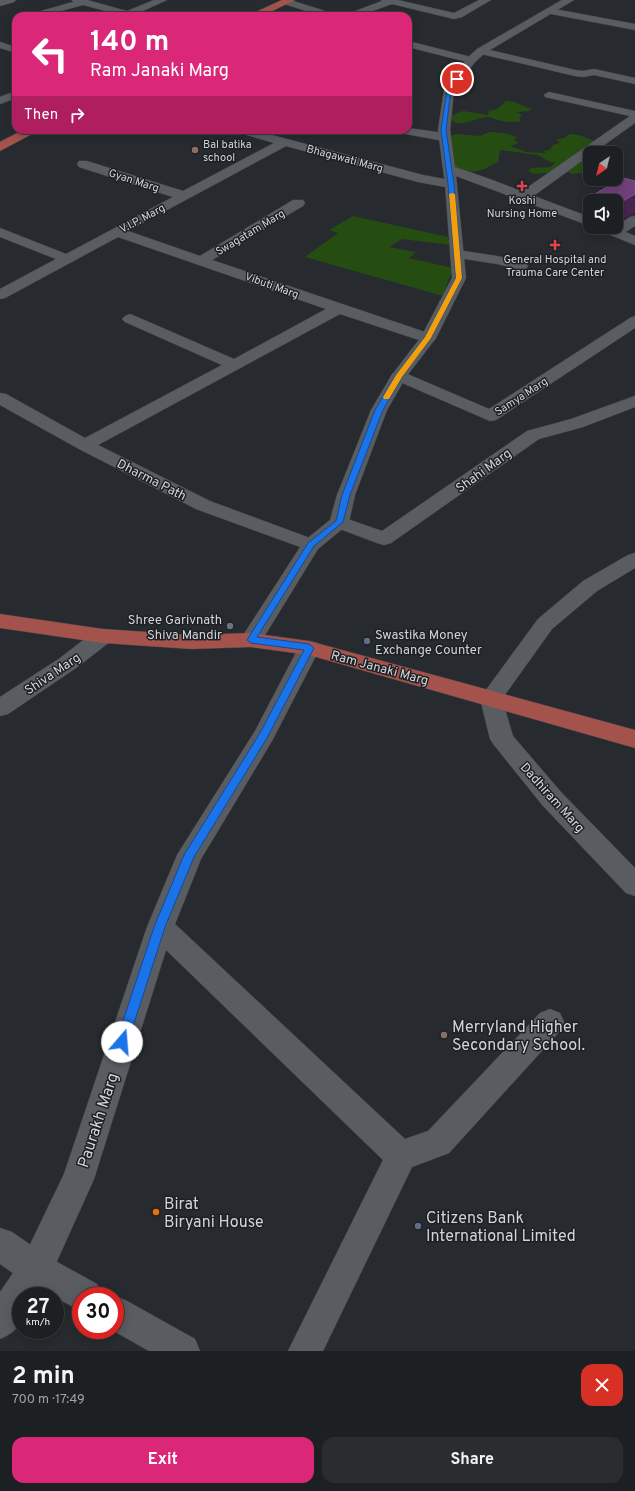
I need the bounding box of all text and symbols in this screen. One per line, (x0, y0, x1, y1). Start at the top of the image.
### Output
text: 140 m (90, 25, 169, 61)
icon: left (24, 28, 76, 80)
text: Ram Janaki Marg (90, 60, 229, 83)
pin (440, 62, 474, 96)
icon: arrive (446, 68, 468, 90)
icon: right (66, 104, 88, 126)
text: Then (24, 106, 58, 125)
place label: Bal batika school (203, 138, 252, 165)
street label: Bhagawati Marg (305, 142, 385, 176)
marker: Bal batika school (190, 145, 200, 155)
north arrow (583, 146, 623, 186)
map controls (583, 146, 623, 234)
street label: Gyan Marg (107, 166, 161, 196)
marker: Koshi Nursing Home (516, 180, 528, 192)
place label: Koshi Nursing Home (487, 194, 557, 221)
button: sound (583, 194, 623, 234)
street label: V.I.P. Marg (117, 201, 168, 237)
street label: Swagatam Marg (213, 207, 288, 259)
marker: General Hospital and Trauma Care Center (549, 239, 561, 251)
place label: General Hospital and Trauma Care Center (504, 253, 606, 280)
street label: Vibuti Marg (243, 270, 301, 302)
street label: Samya Marg (492, 375, 551, 419)
street label: Shahi Marg (453, 446, 515, 497)
street label: Dharma Path (114, 456, 188, 505)
place label: Shree Garivnath Shiva Mandir (128, 613, 222, 644)
marker: Shree Garivnath Shiva Mandir (225, 621, 235, 631)
place label: Swastika Money Exchange Counter (375, 628, 482, 659)
marker: Swastika Money Exchange Counter (362, 636, 372, 646)
street label: Ram Janaki Marg (329, 648, 430, 690)
street label: Shiva Marg (22, 650, 84, 699)
street label: Dadhiram Marg (516, 760, 587, 837)
place label: Merryland Higher Secondary School. (452, 1018, 585, 1056)
position arrow (101, 1021, 143, 1063)
marker: Merryland Higher Secondary School. (439, 1030, 449, 1040)
street label: Paurakh Marg (74, 1071, 124, 1171)
place label: Birat Biryani House (164, 1195, 264, 1233)
marker: Birat Biryani House (151, 1207, 161, 1217)
place label: Citizens Bank International Limited (426, 1209, 576, 1247)
marker: Citizens Bank International Limited (413, 1221, 423, 1231)
speed limit sign: 30 (72, 1287, 124, 1339)
text: 27 (27, 1295, 49, 1321)
text: km/h (26, 1316, 50, 1329)
text: 2 min (12, 1362, 75, 1392)
button: close (581, 1364, 623, 1406)
text: 700 m · 17:49 (12, 1392, 85, 1408)
button: Exit (12, 1437, 314, 1483)
button: Share (322, 1437, 623, 1483)

